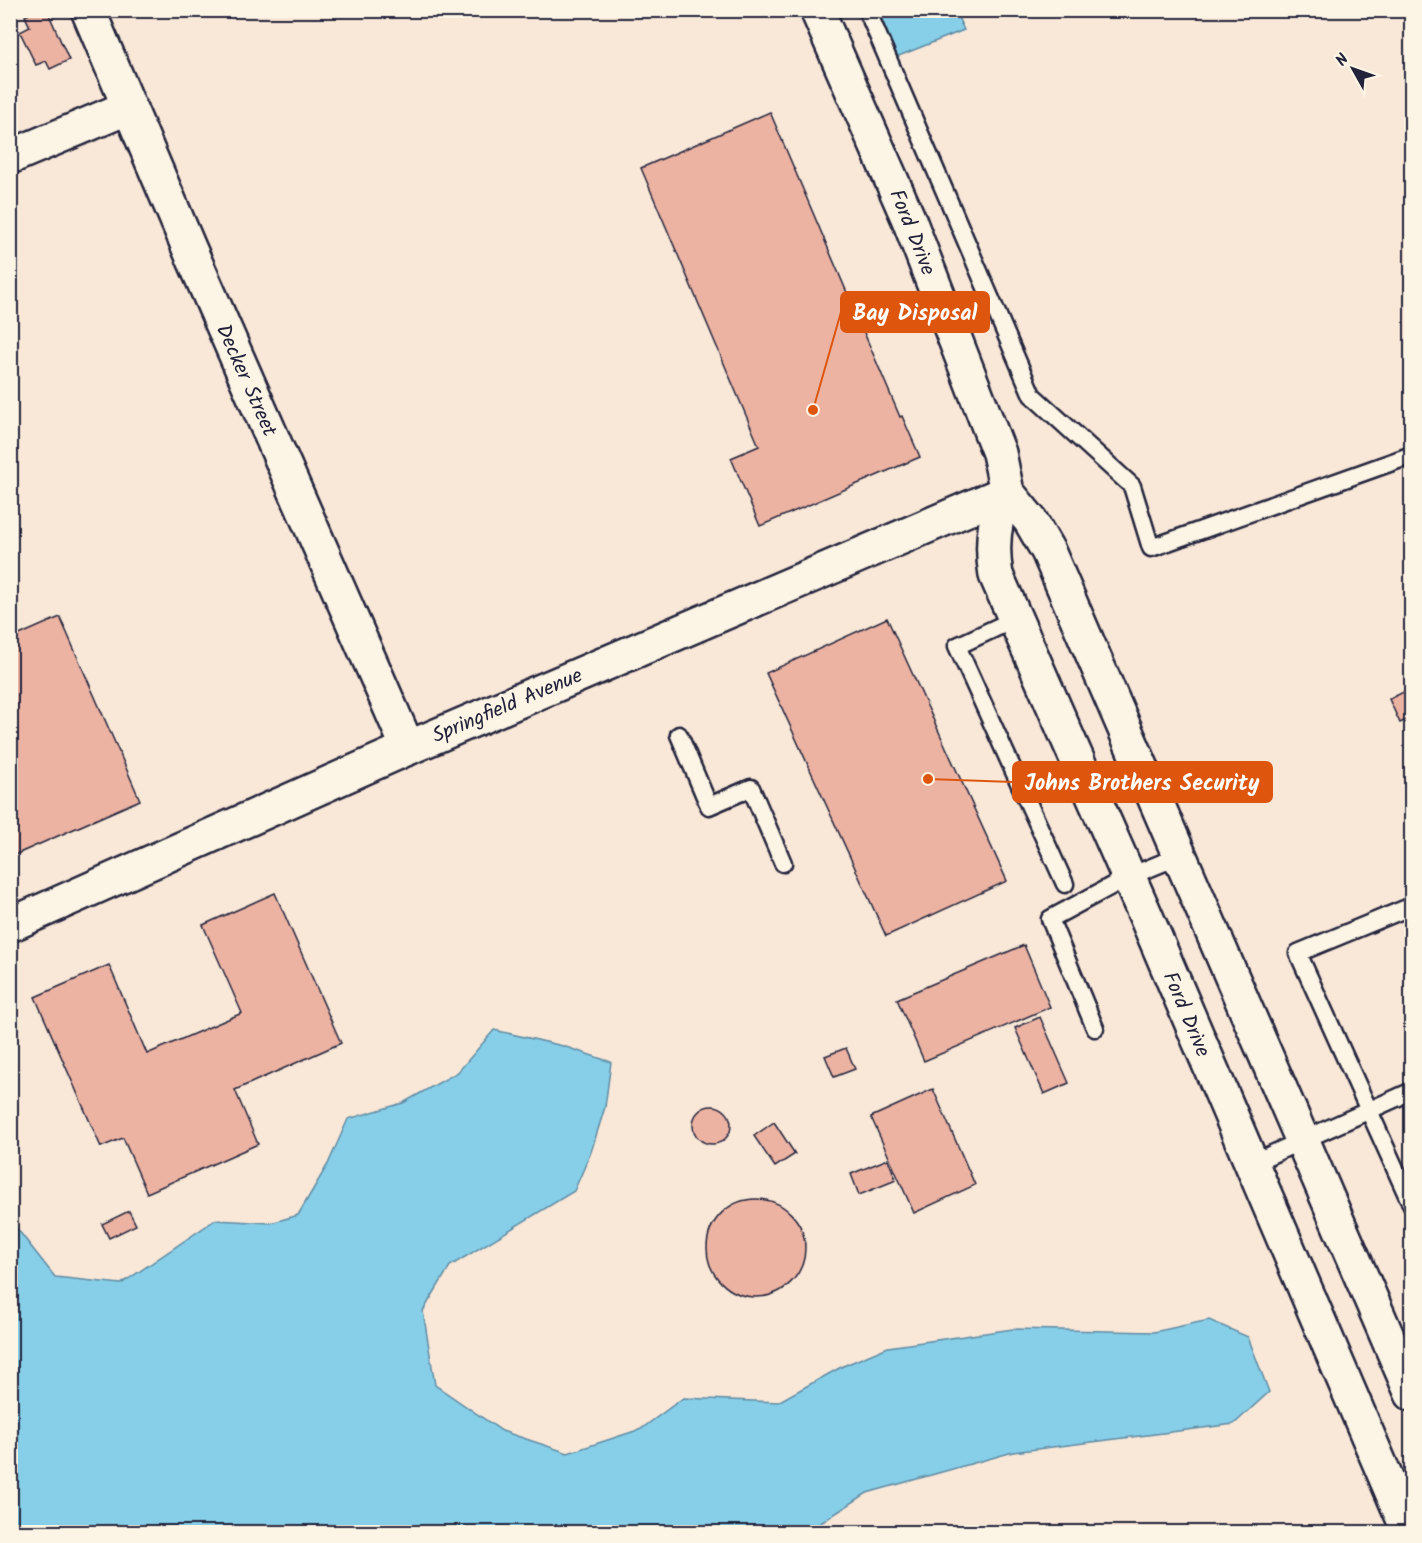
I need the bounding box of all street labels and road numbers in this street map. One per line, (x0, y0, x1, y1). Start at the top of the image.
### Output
street label: Ford Drive (879, 185, 944, 281)
street label: Decker Street (206, 319, 286, 443)
street label: Springfield Avenue (427, 660, 589, 753)
street label: Ford Drive (1153, 967, 1219, 1063)

